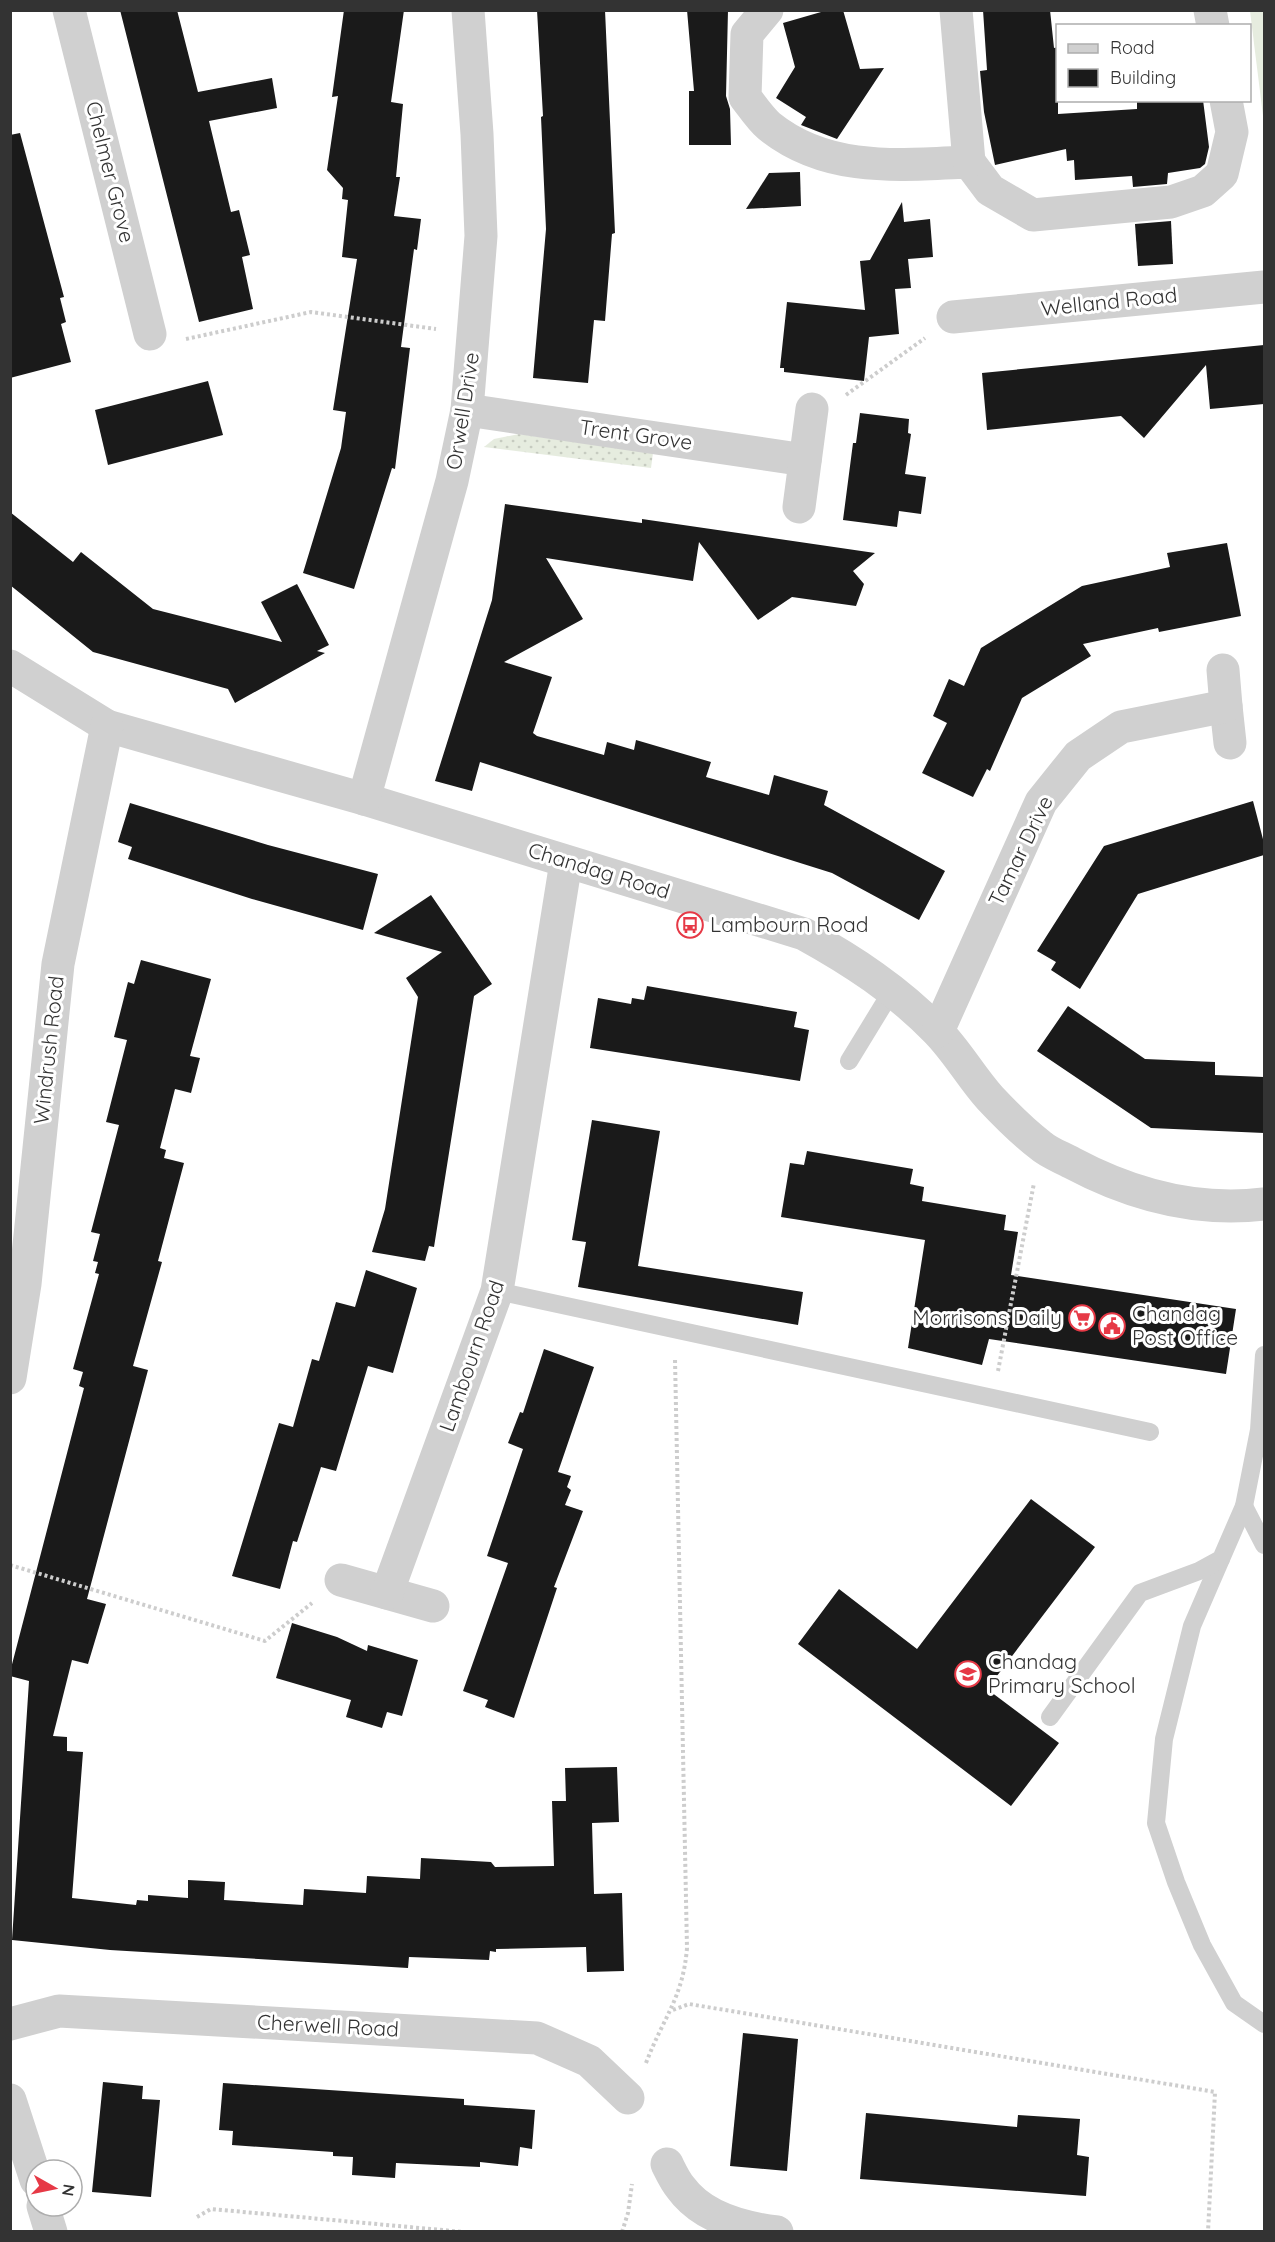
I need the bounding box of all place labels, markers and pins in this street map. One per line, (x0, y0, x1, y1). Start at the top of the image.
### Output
bus stop icon: Lambourn Road (675, 910, 705, 940)
place label: Lambourn Road (710, 911, 868, 937)
place label: Chandag Post Office (1132, 1300, 1238, 1350)
supermarket icon: Morrisons Daily (1067, 1303, 1097, 1333)
place label: Morrisons Daily (912, 1304, 1062, 1330)
public building icon: Chandag Post Office (1097, 1311, 1127, 1341)
place label: Chandag Primary School (988, 1648, 1136, 1698)
school or university icon: Chandag Primary School (953, 1659, 983, 1689)

